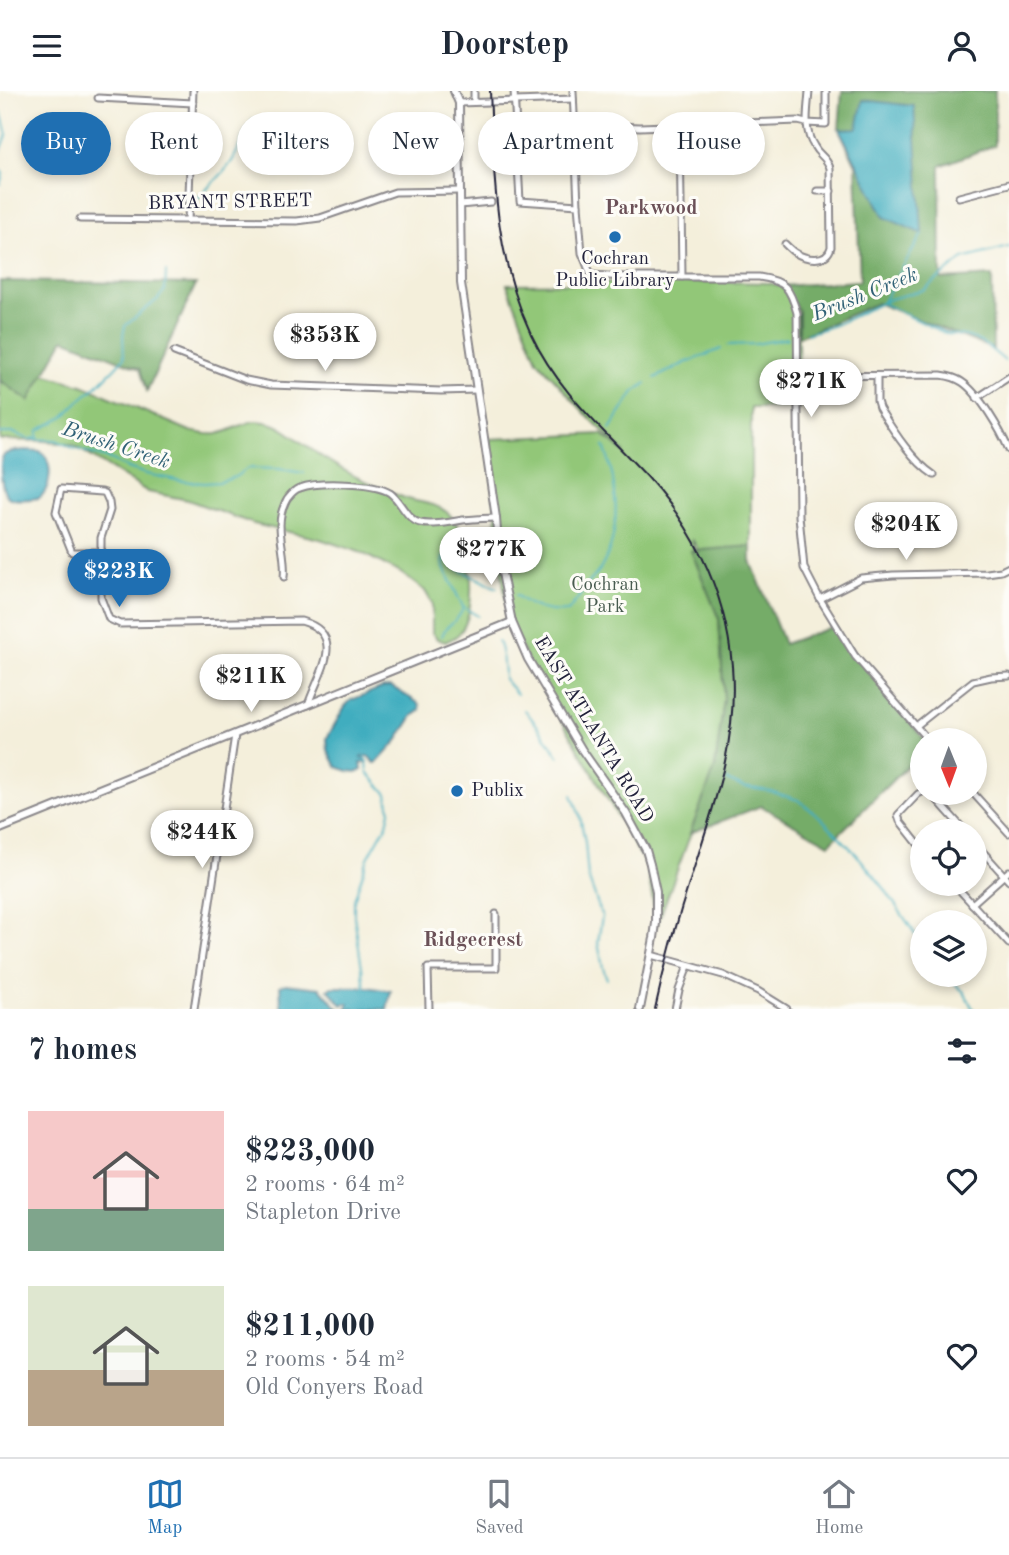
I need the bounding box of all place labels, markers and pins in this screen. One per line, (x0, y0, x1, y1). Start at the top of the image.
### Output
marker: Cochran Public Library (607, 229, 623, 245)
place label: Cochran Public Library (555, 250, 675, 291)
pin: $353K (276, 313, 374, 373)
pin: $271K (762, 359, 860, 419)
pin: $204K (857, 503, 955, 562)
pin: $277K (442, 527, 540, 587)
pin: $223K (70, 549, 168, 609)
pin: $211K (202, 655, 300, 714)
place label: Publix (471, 782, 524, 801)
marker: Publix (449, 783, 465, 799)
pin: $244K (153, 811, 251, 870)

